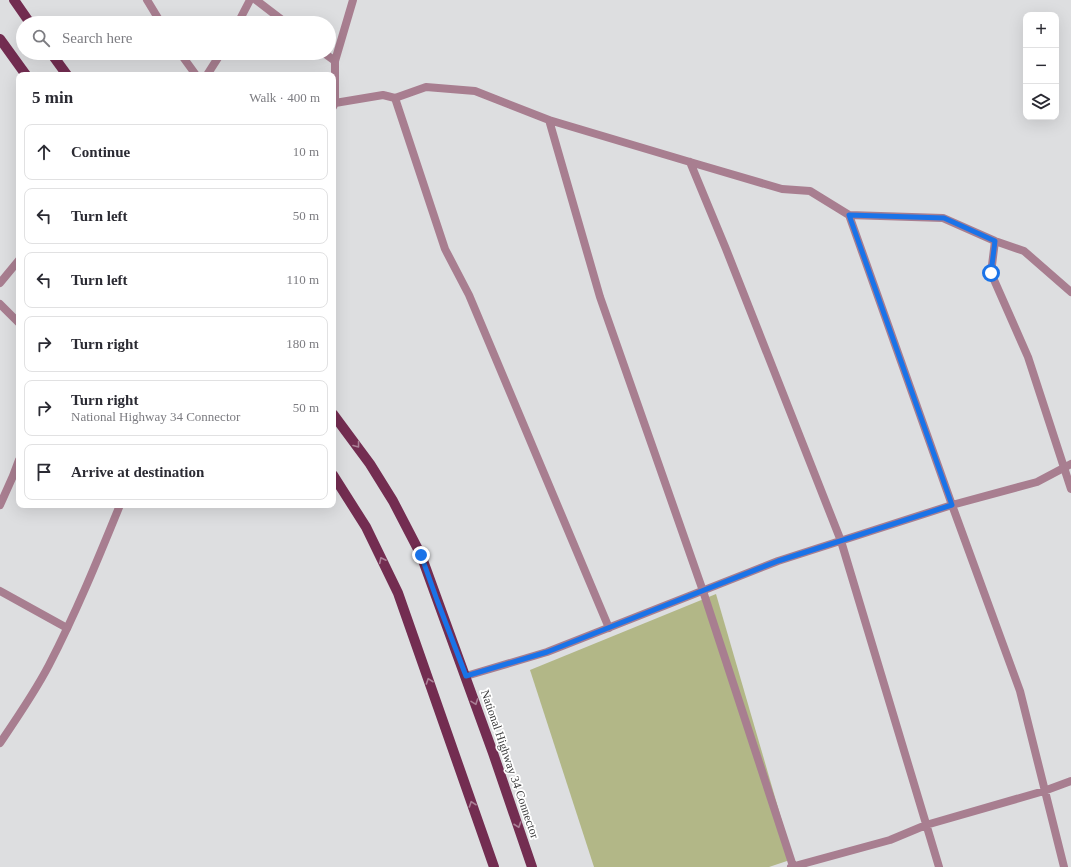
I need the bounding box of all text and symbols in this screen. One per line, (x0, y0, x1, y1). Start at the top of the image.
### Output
map controls (1023, 12, 1059, 120)
button: + (1023, 12, 1059, 48)
search box (16, 16, 336, 60)
icon: search (30, 27, 52, 49)
text: Search here (62, 30, 132, 46)
button: − (1023, 48, 1059, 84)
button: layers (1023, 84, 1059, 120)
text: 5 min (32, 88, 73, 107)
text: Walk · 400 m (249, 90, 320, 105)
icon: ahead (33, 141, 55, 163)
text: Continue (71, 144, 130, 160)
text: 10 m (293, 144, 319, 159)
icon: left (33, 205, 55, 227)
text: Turn left (71, 208, 128, 224)
text: 50 m (293, 208, 319, 223)
route start (982, 264, 1000, 282)
icon: left (33, 269, 55, 291)
text: Turn left (71, 272, 128, 288)
text: 110 m (287, 272, 319, 287)
icon: right (33, 333, 55, 355)
text: Turn right (71, 336, 138, 352)
text: 180 m (286, 336, 319, 351)
text: Turn right (71, 392, 138, 408)
icon: right (33, 397, 55, 419)
text: 50 m (293, 400, 319, 415)
text: National Highway 34 Connector (71, 409, 240, 424)
one-way arrow (352, 441, 359, 448)
icon: arrive (33, 461, 55, 483)
text: Arrive at destination (71, 464, 204, 480)
route end (412, 546, 430, 564)
one-way arrow (379, 557, 387, 564)
one-way arrow (425, 678, 433, 685)
street label: National Highway 34 Connector (478, 688, 542, 840)
one-way arrow (471, 698, 479, 705)
one-way arrow (468, 800, 477, 807)
one-way arrow (513, 821, 521, 828)

